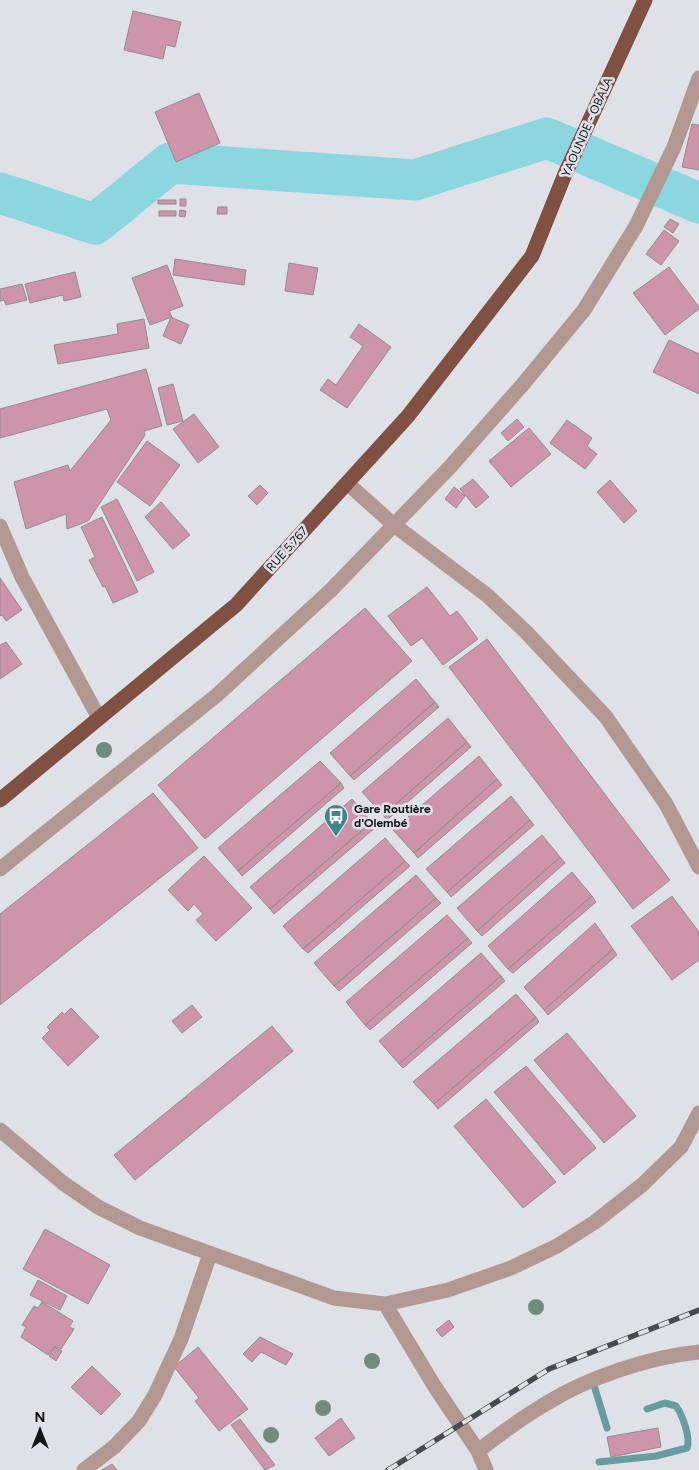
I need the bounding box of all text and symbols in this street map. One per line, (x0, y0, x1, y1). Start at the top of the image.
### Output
street label: YAOUNDE - OBALA (559, 75, 615, 179)
street label: RUE 5.767 (263, 523, 311, 574)
place label: Gare Routière d'Olembé (354, 802, 431, 830)
bus stop icon: Gare Routière d'Olembé (323, 803, 349, 837)
north arrow (15, 1405, 65, 1455)
text: N (35, 1409, 45, 1426)

